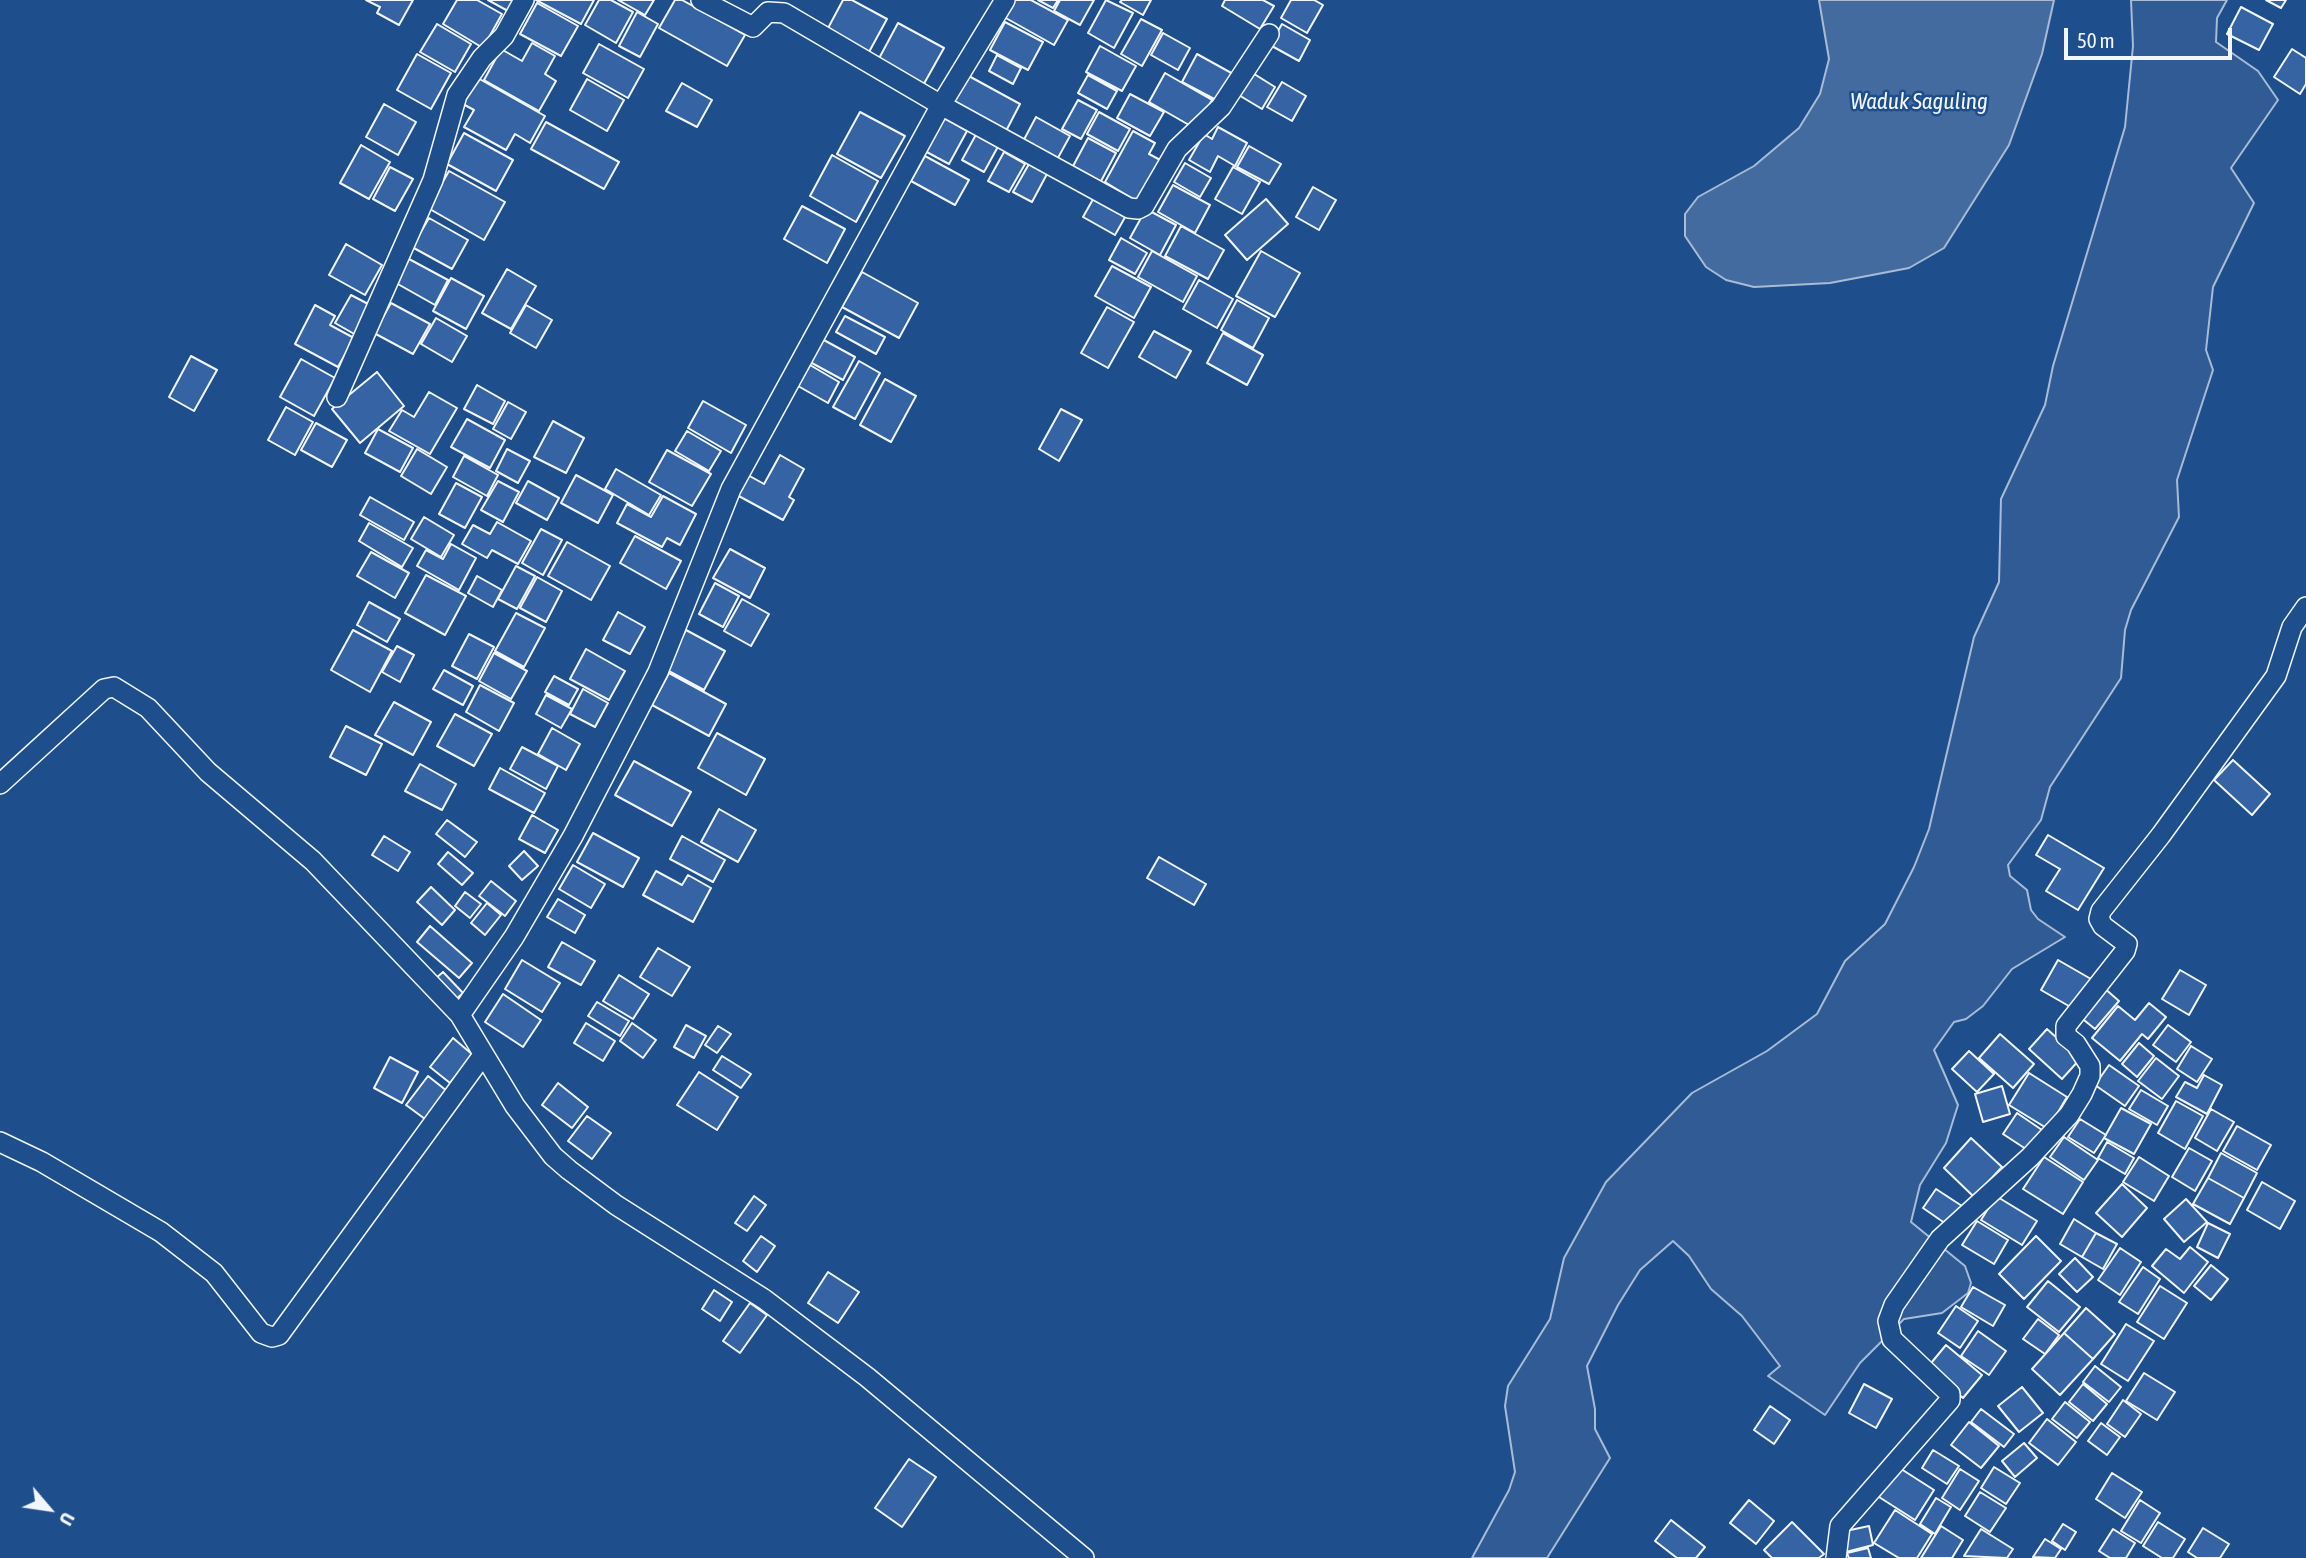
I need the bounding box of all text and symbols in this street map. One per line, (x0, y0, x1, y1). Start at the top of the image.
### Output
scale bar (2068, 14, 2236, 58)
text: 50 m (2077, 28, 2115, 52)
water label: Waduk Saguling (1850, 88, 1988, 116)
north arrow (14, 1474, 84, 1544)
text: U (55, 1509, 80, 1529)

